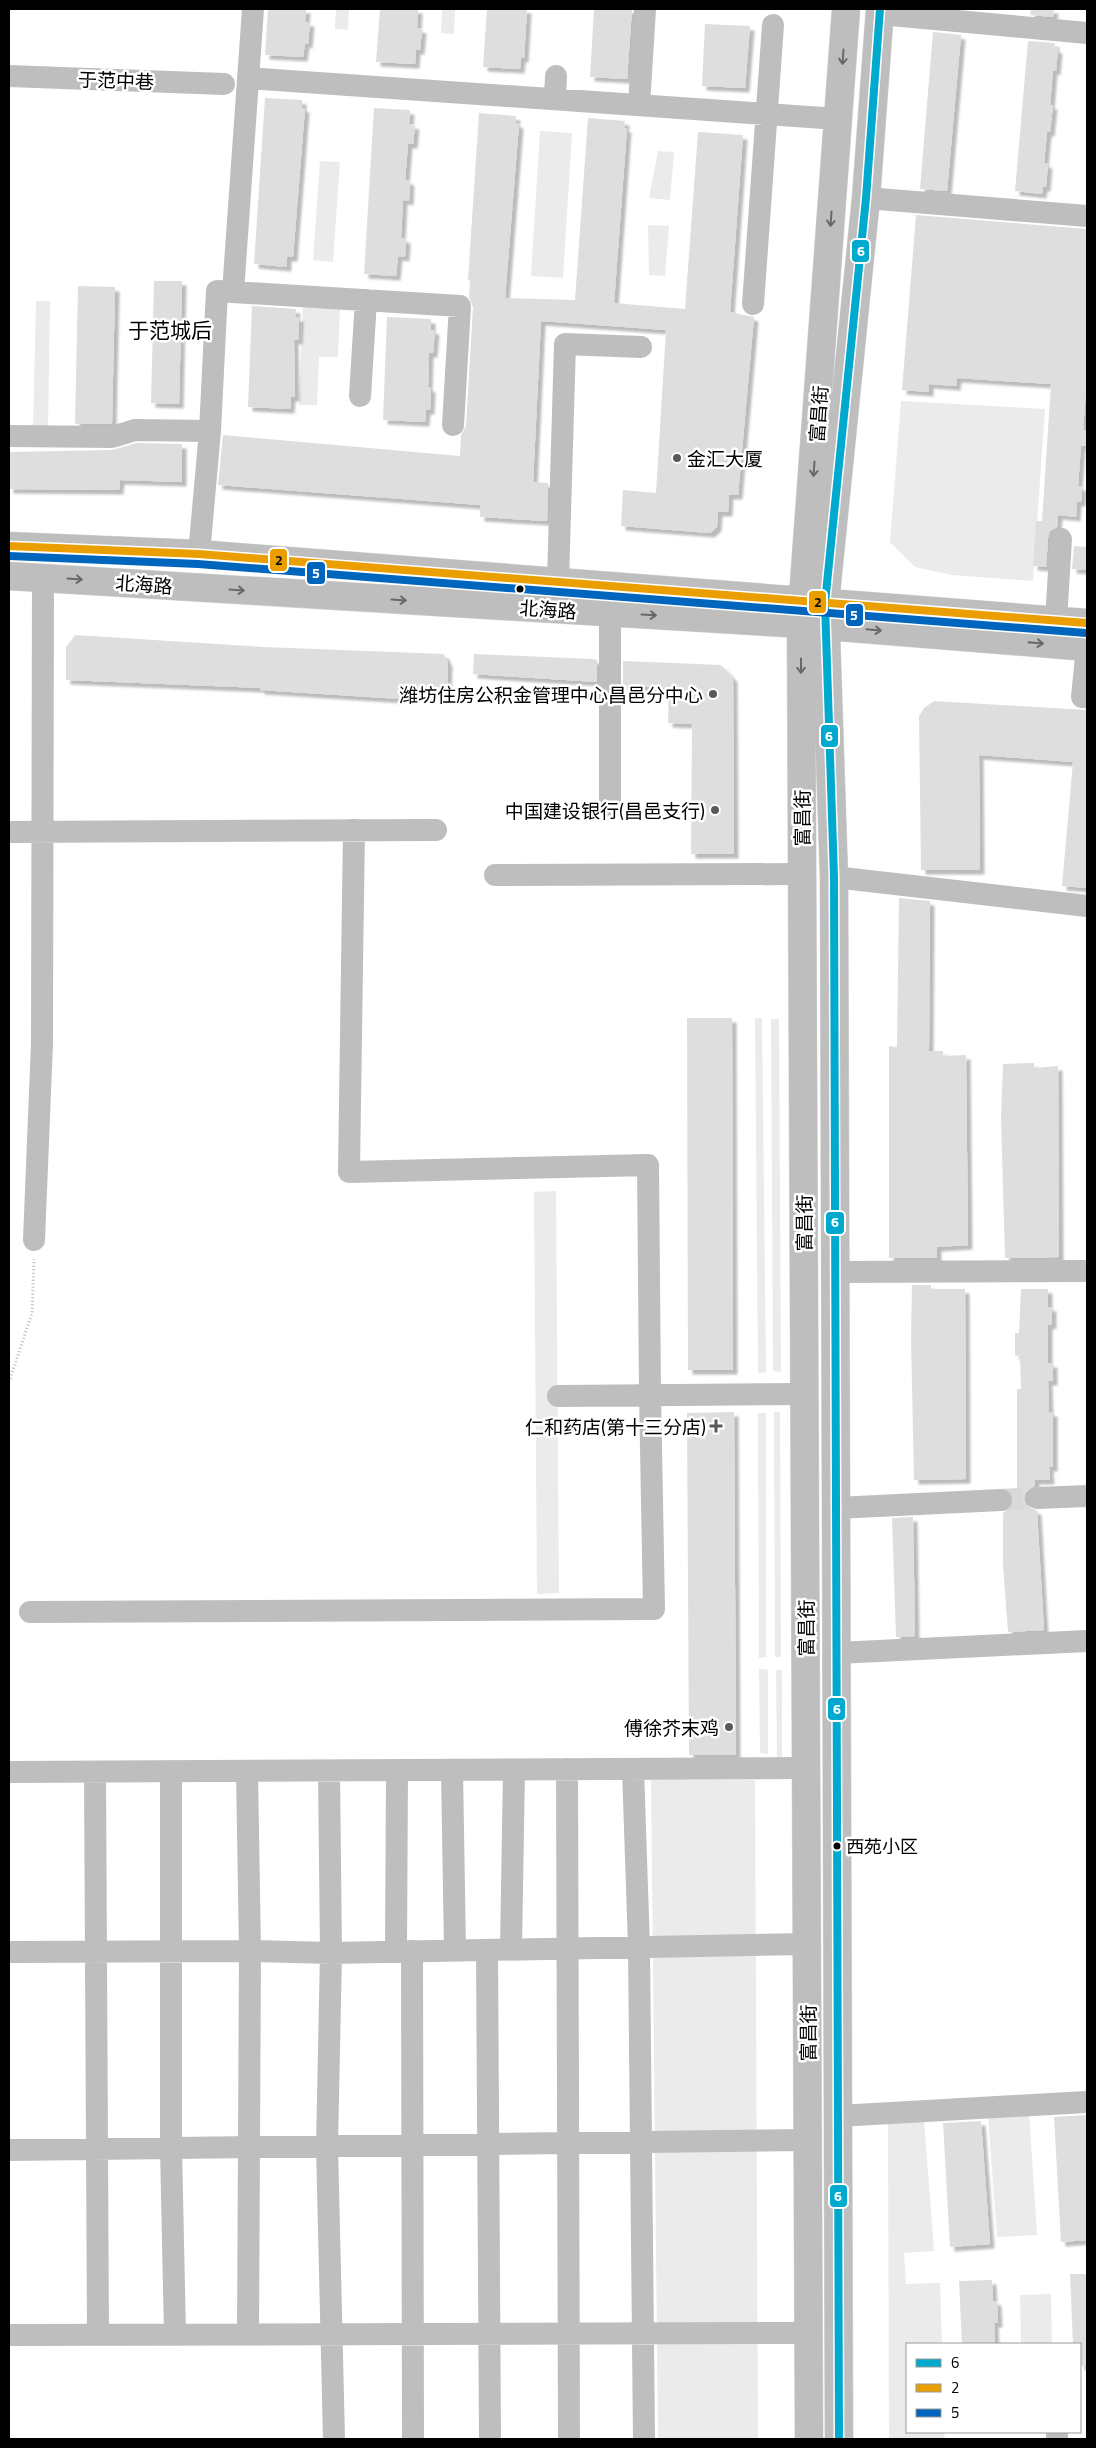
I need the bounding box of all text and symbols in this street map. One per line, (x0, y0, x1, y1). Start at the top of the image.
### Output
one-way arrow (838, 49, 847, 65)
street label: 于范中巷 (78, 64, 154, 96)
one-way arrow (827, 211, 836, 227)
line badge: 6 (851, 239, 870, 263)
text: 6 (857, 240, 865, 261)
district label: 于范城后 (128, 314, 212, 346)
street label: 富昌街 (802, 385, 834, 443)
place label: 金汇大厦 (687, 444, 763, 473)
marker: 金汇大厦 (671, 452, 683, 464)
one-way arrow (809, 461, 818, 477)
line badge: 2 (269, 548, 288, 572)
text: 2 (275, 549, 283, 570)
line badge: 5 (306, 561, 326, 585)
text: 5 (312, 562, 320, 583)
street label: 北海路 (115, 568, 173, 600)
one-way arrow (67, 575, 83, 584)
unlabelled marker (515, 584, 525, 594)
one-way arrow (229, 585, 245, 594)
line badge: 2 (808, 590, 827, 614)
text: 2 (814, 591, 822, 612)
street label: 北海路 (519, 593, 577, 625)
one-way arrow (391, 595, 407, 604)
line badge: 5 (845, 603, 864, 627)
text: 5 (850, 604, 858, 625)
one-way arrow (641, 611, 657, 620)
one-way arrow (865, 625, 881, 634)
one-way arrow (1027, 638, 1043, 647)
one-way arrow (796, 658, 806, 674)
place label: 潍坊住房公积金管理中心昌邑分中心 (399, 680, 703, 709)
marker: 潍坊住房公积金管理中心昌邑分中心 (707, 688, 719, 700)
line badge: 6 (820, 724, 839, 748)
text: 6 (825, 725, 833, 746)
street label: 富昌街 (787, 789, 816, 847)
place label: 中国建设银行(昌邑支行) (505, 796, 705, 825)
marker: 中国建设银行(昌邑支行) (709, 804, 721, 816)
street label: 富昌街 (789, 1194, 818, 1252)
line badge: 6 (825, 1211, 845, 1235)
text: 6 (831, 1211, 839, 1232)
place label: 仁和药店(第十三分店) (525, 1412, 706, 1441)
marker: 仁和药店(第十三分店) (710, 1420, 722, 1432)
street label: 富昌街 (791, 1599, 820, 1657)
line badge: 6 (827, 1697, 846, 1721)
text: 6 (833, 1698, 841, 1719)
place label: 傅徐芥末鸡 (624, 1713, 719, 1742)
marker: 傅徐芥末鸡 (723, 1721, 735, 1733)
place label: 西苑小区 (846, 1833, 918, 1860)
marker: 西苑小区 (832, 1841, 842, 1851)
street label: 富昌街 (793, 2004, 822, 2062)
line badge: 6 (829, 2184, 848, 2208)
text: 6 (834, 2185, 842, 2206)
legend (906, 2343, 1081, 2433)
text: 6 (951, 2351, 959, 2374)
text: 2 (951, 2376, 959, 2399)
text: 5 (951, 2401, 959, 2424)

